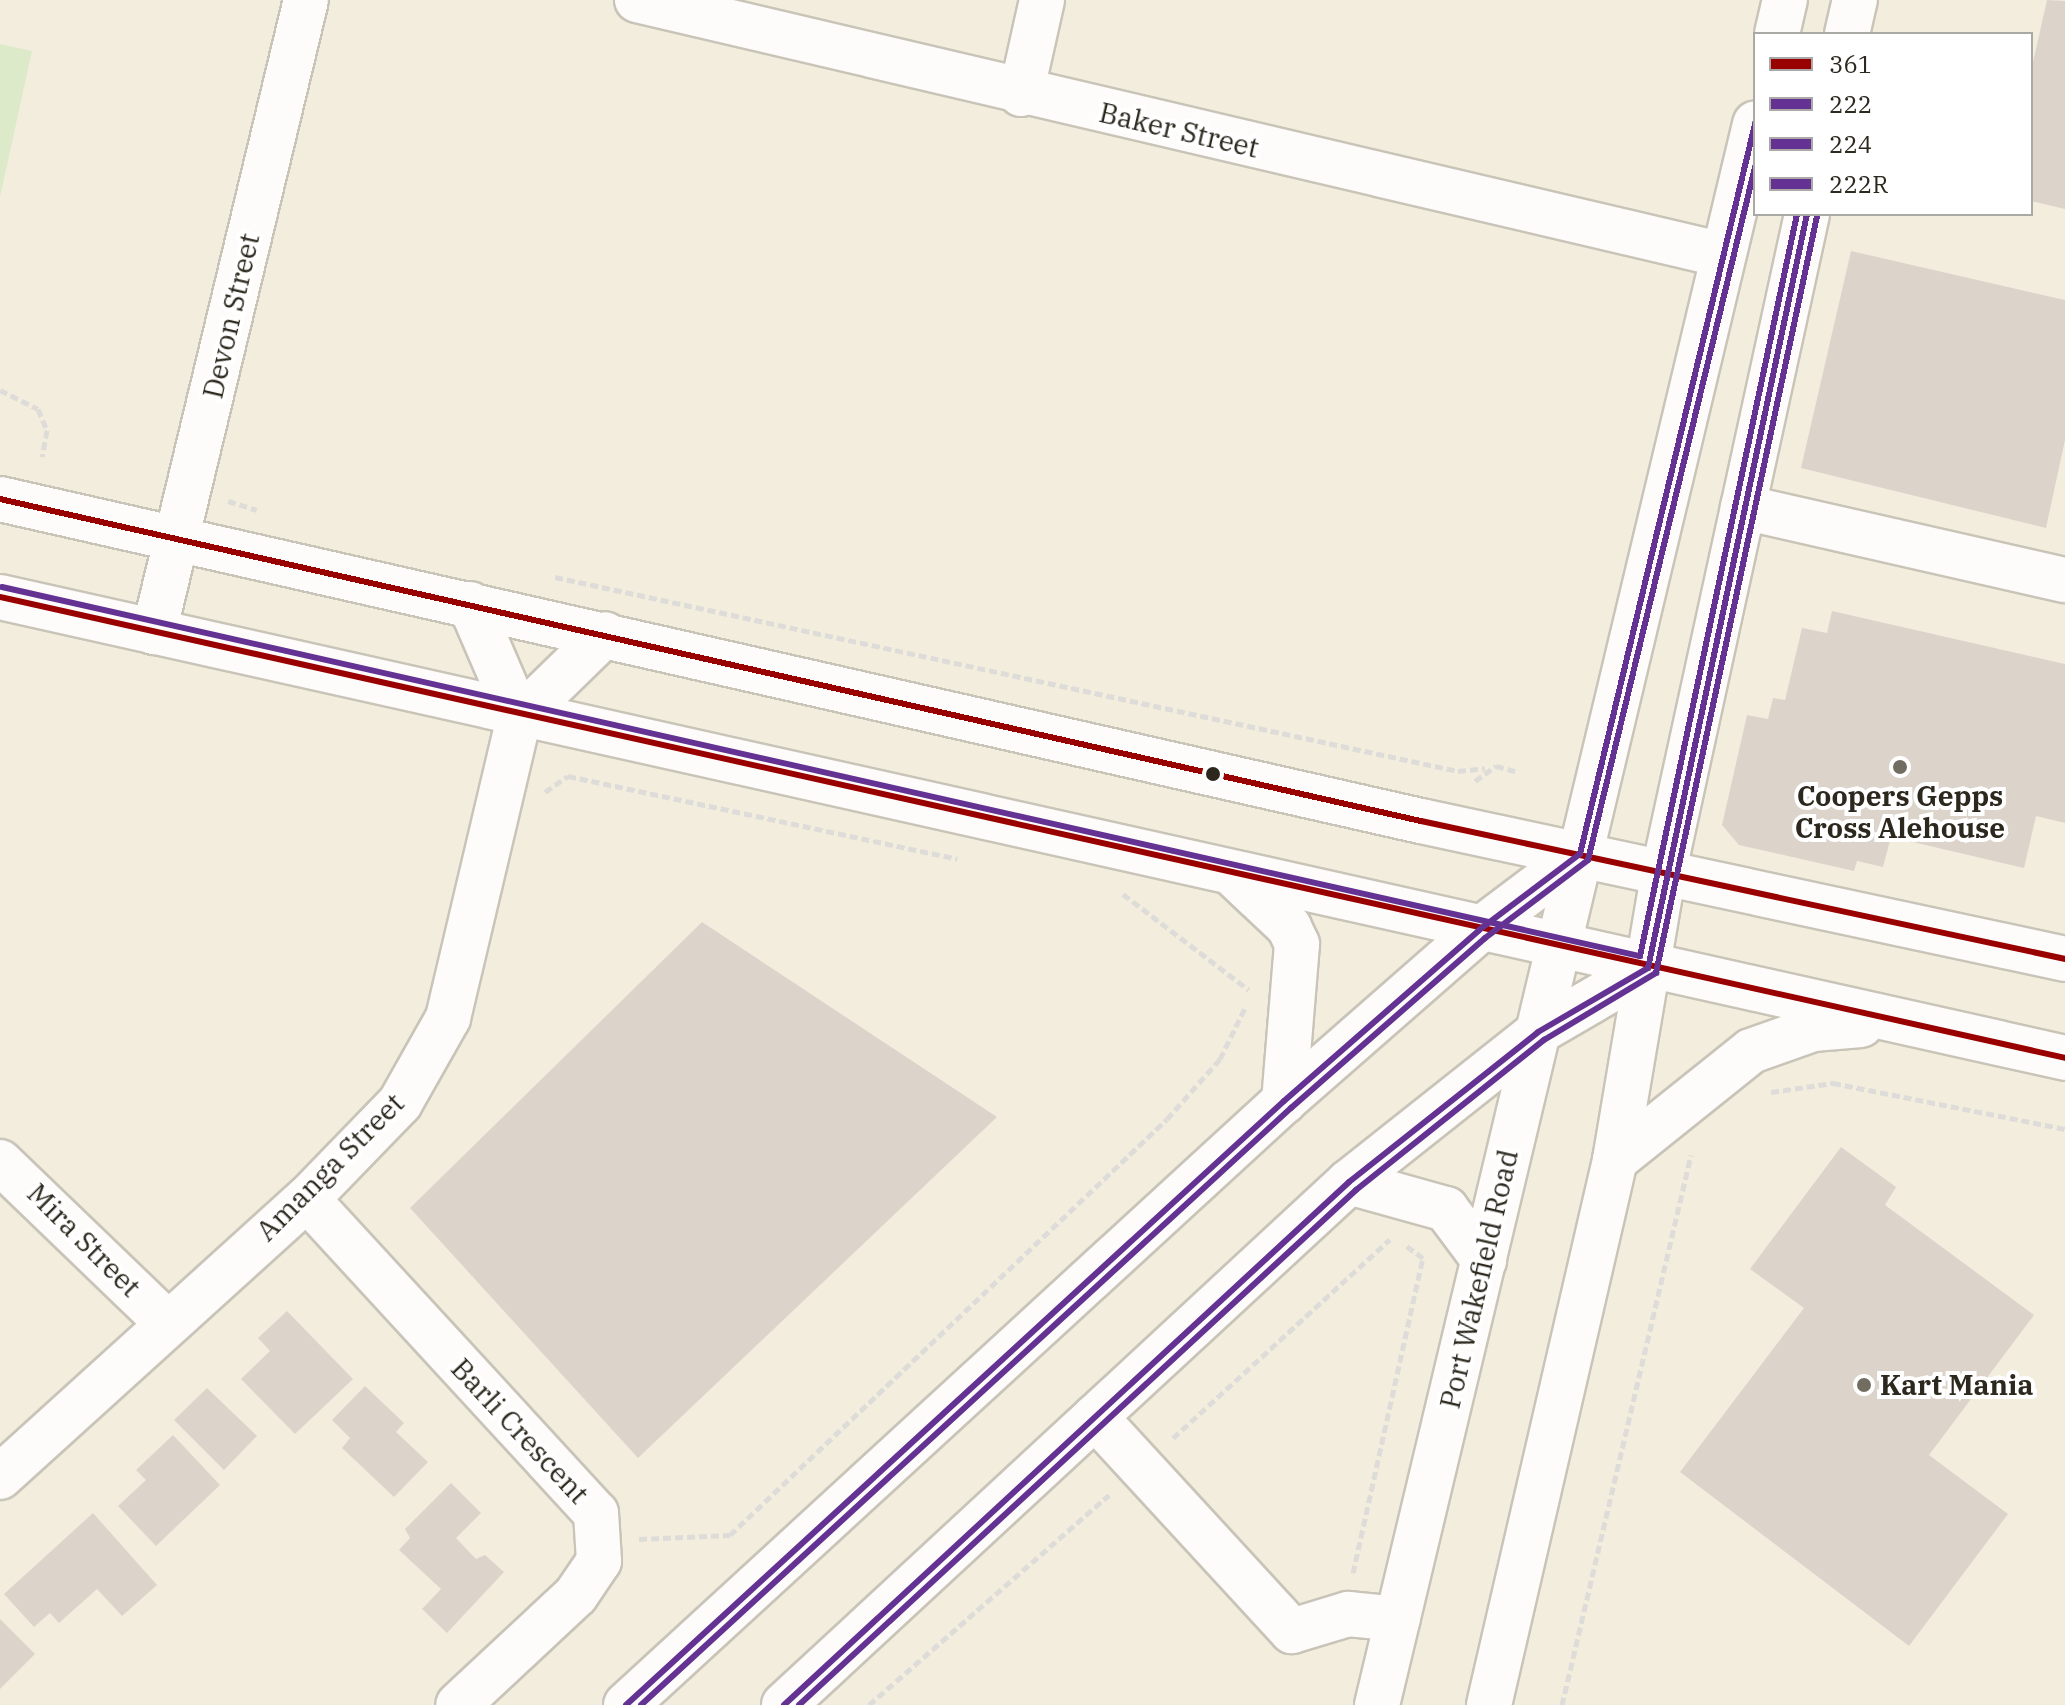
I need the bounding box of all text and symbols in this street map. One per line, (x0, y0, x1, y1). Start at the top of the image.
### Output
legend (1753, 32, 2033, 216)
text: 361 (1829, 48, 1872, 80)
text: 222 (1829, 88, 1872, 120)
street label: Baker Street (1096, 95, 1262, 165)
text: 224 (1829, 128, 1872, 160)
text: 222R (1829, 168, 1888, 200)
street label: Devon Street (196, 230, 266, 402)
marker: Coopers Gepps Cross Alehouse (1891, 758, 1909, 776)
unlabelled marker (1205, 766, 1221, 782)
place label: Coopers Gepps Cross Alehouse (1795, 779, 2005, 845)
street label: Amanga Street (249, 1086, 411, 1248)
street label: Port Wakefield Road (1433, 1146, 1525, 1412)
street label: Mira Street (20, 1176, 148, 1304)
street label: Barli Crescent (444, 1352, 596, 1510)
place label: Kart Mania (1880, 1368, 2033, 1402)
marker: Kart Mania (1855, 1376, 1873, 1394)

